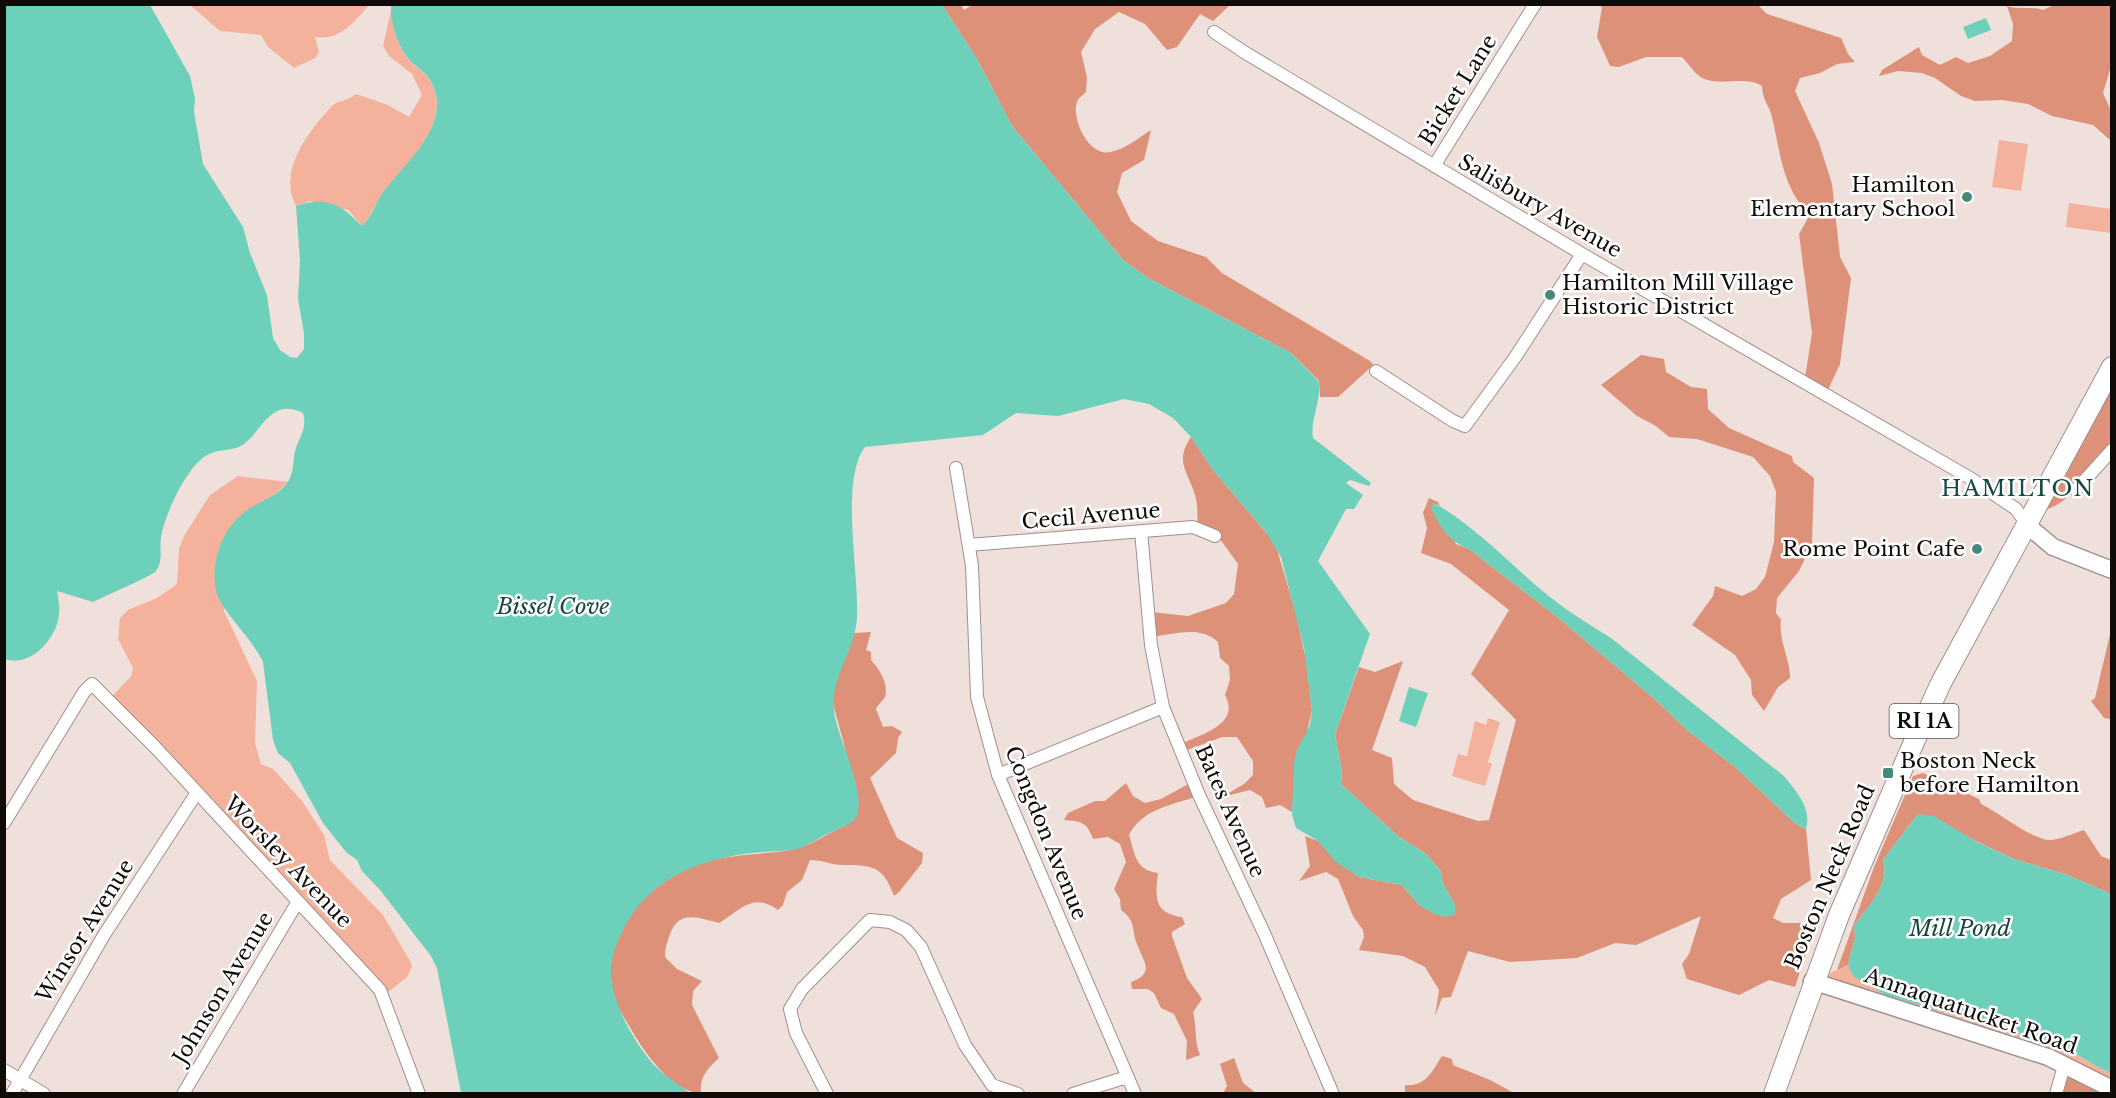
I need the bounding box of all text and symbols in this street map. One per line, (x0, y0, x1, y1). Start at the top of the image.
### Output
street label: Bicket Lane (1414, 30, 1502, 150)
street label: Salisbury Avenue (1454, 149, 1626, 263)
place label: Hamilton Elementary School (1750, 172, 1955, 222)
marker: Hamilton Elementary School (1960, 190, 1974, 204)
place label: Hamilton Mill Village Historic District (1562, 270, 1794, 320)
marker: Hamilton Mill Village Historic District (1543, 288, 1557, 302)
district label: HAMILTON (1941, 475, 2095, 502)
street label: Cecil Avenue (1020, 497, 1162, 535)
place label: Rome Point Cafe (1782, 536, 1965, 562)
marker: Rome Point Cafe (1970, 542, 1984, 556)
water label: Bissel Cove (496, 593, 609, 620)
road number: RI 1A (1890, 704, 1958, 738)
street label: Bates Avenue (1189, 741, 1271, 881)
street label: Congdon Avenue (999, 742, 1093, 924)
place label: Boston Neck before Hamilton (1899, 748, 2079, 798)
marker: Boston Neck before Hamilton (1881, 766, 1895, 780)
street label: Boston Neck Road (1779, 781, 1881, 973)
street label: Worsley Avenue (218, 790, 357, 933)
street label: Winsor Avenue (30, 855, 139, 1008)
street label: Johnson Avenue (166, 907, 279, 1072)
water label: Mill Pond (1908, 915, 2011, 942)
street label: Annaquatucket Road (1860, 962, 2081, 1060)

